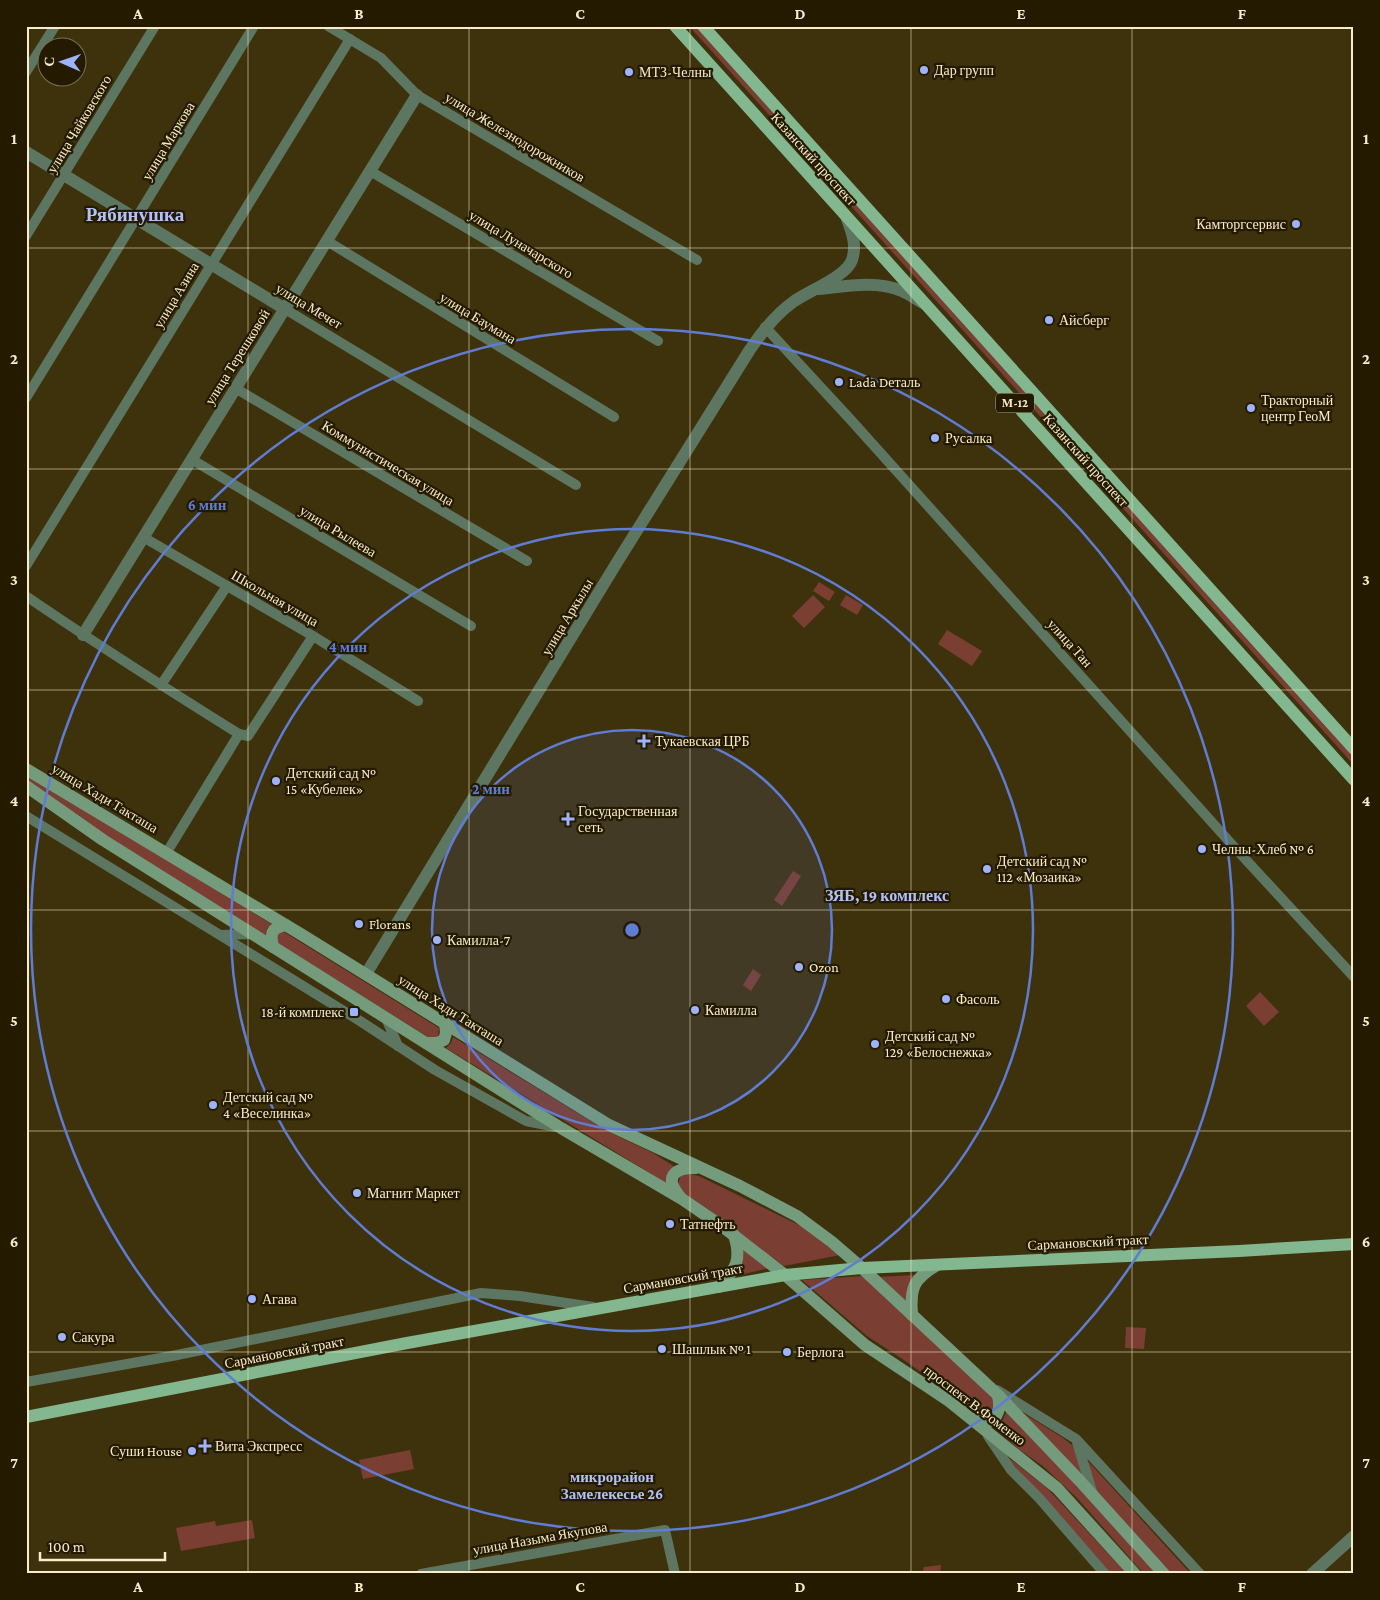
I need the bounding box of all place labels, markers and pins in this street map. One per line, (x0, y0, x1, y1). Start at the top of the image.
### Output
place label: Дар групп (934, 62, 994, 78)
place label: МТЗ-Челны (639, 64, 712, 80)
marker: Дар групп (918, 64, 930, 76)
marker: МТЗ-Челны (623, 66, 635, 78)
place label: Камторгсервис (1196, 216, 1286, 232)
marker: Камторгсервис (1290, 218, 1302, 230)
place label: Айсберг (1059, 312, 1109, 328)
marker: Айсберг (1043, 314, 1055, 326)
place label: Lada Dеталь (849, 374, 920, 390)
marker: Lada Dеталь (833, 376, 845, 388)
place label: Тракторный центр ГеоМ (1261, 392, 1334, 424)
marker: Тракторный центр ГеоМ (1245, 402, 1257, 414)
place label: Русалка (945, 430, 993, 446)
marker: Русалка (929, 432, 941, 444)
place label: Тукаевская ЦРБ (655, 733, 749, 749)
marker: Тукаевская ЦРБ (637, 734, 651, 748)
place label: Детский сад № 15 «Кубелек» (286, 765, 376, 797)
marker: Детский сад № 15 «Кубелек» (270, 775, 282, 787)
place label: Государственная сеть (578, 803, 678, 835)
marker: Государственная сеть (562, 813, 574, 825)
place label: Челны-Хлеб № 6 (1212, 841, 1314, 857)
marker: Челны-Хлеб № 6 (1196, 843, 1208, 855)
place label: Детский сад № 112 «Мозаика» (997, 853, 1087, 885)
marker: Детский сад № 112 «Мозаика» (981, 863, 993, 875)
place label: Florans (369, 916, 411, 932)
marker: Florans (353, 918, 365, 930)
centre of rings (623, 921, 641, 939)
place label: Камилла-7 (447, 932, 511, 948)
marker: Камилла-7 (431, 934, 443, 946)
place label: Ozon (809, 959, 839, 975)
marker: Ozon (793, 961, 805, 973)
place label: Фасоль (956, 991, 1000, 1007)
marker: Фасоль (940, 993, 952, 1005)
place label: Камилла (705, 1002, 758, 1018)
place label: 18-й комплекс (262, 1004, 344, 1020)
marker: Камилла (689, 1004, 701, 1016)
marker: 18-й комплекс (348, 1006, 360, 1018)
place label: Детский сад № 129 «Белоснежка» (885, 1028, 992, 1060)
marker: Детский сад № 129 «Белоснежка» (869, 1038, 881, 1050)
place label: Детский сад № 4 «Веселинка» (223, 1089, 313, 1121)
marker: Детский сад № 4 «Веселинка» (207, 1099, 219, 1111)
place label: Магнит Маркет (367, 1185, 460, 1201)
marker: Магнит Маркет (351, 1187, 363, 1199)
place label: Татнефть (680, 1216, 736, 1232)
marker: Татнефть (664, 1218, 676, 1230)
place label: Агава (262, 1291, 297, 1307)
marker: Агава (246, 1293, 258, 1305)
place label: Сакура (72, 1329, 115, 1345)
marker: Сакура (56, 1331, 68, 1343)
place label: Шашлык № 1 (672, 1341, 751, 1357)
marker: Шашлык № 1 (656, 1343, 668, 1355)
place label: Берлога (797, 1344, 845, 1360)
marker: Берлога (781, 1346, 793, 1358)
place label: Вита Экспресс (215, 1438, 302, 1454)
marker: Вита Экспресс (199, 1440, 211, 1452)
place label: Суши House (110, 1443, 182, 1459)
marker: Суши House (186, 1445, 198, 1457)

